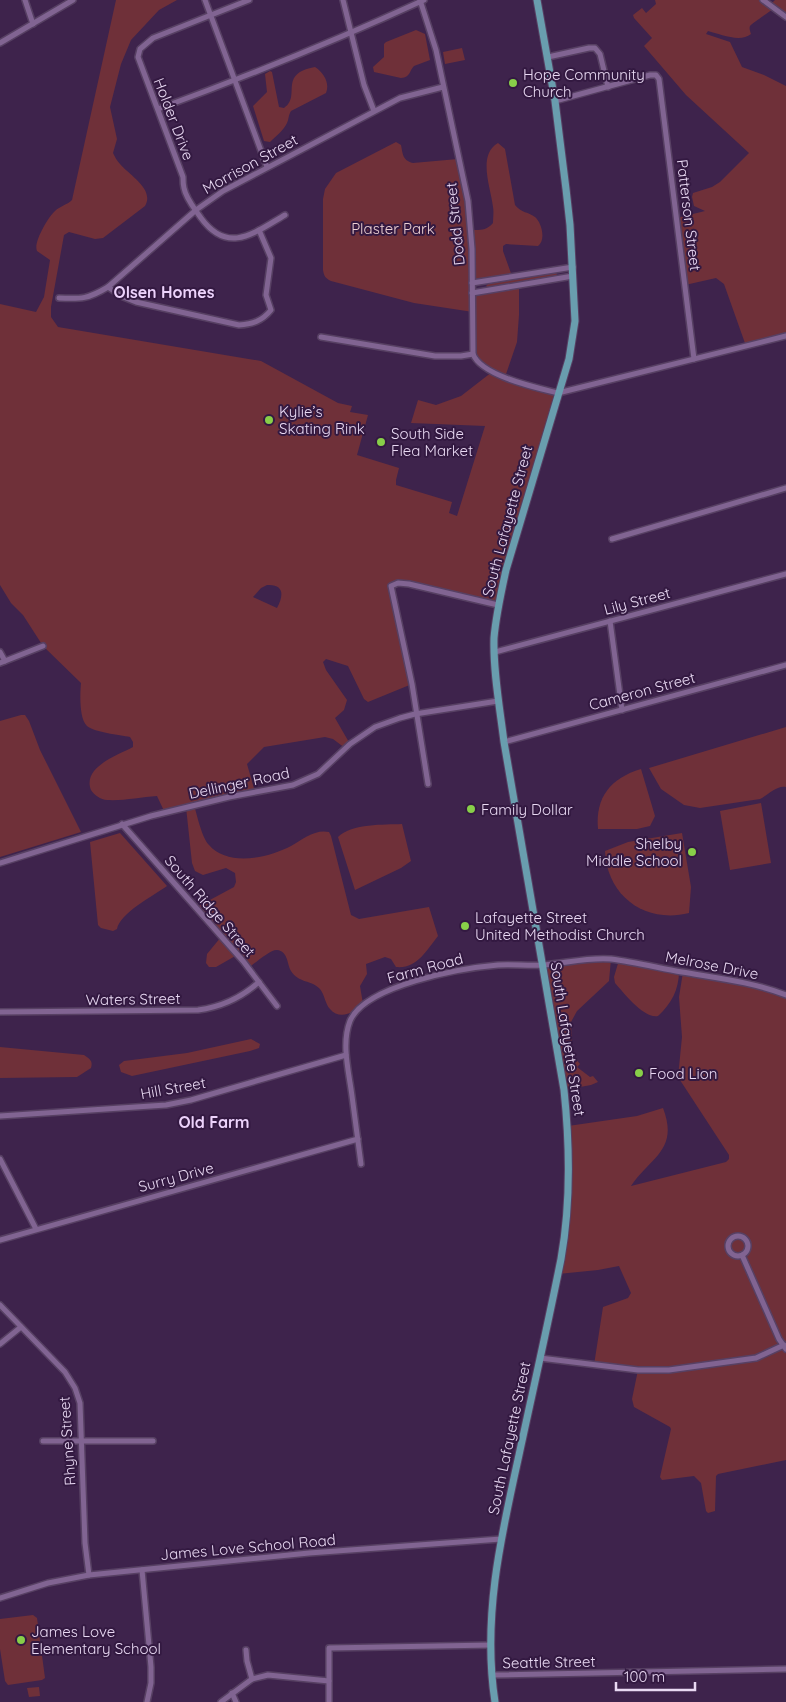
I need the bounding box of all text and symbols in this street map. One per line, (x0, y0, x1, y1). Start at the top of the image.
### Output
place label: Hope Community Church (523, 65, 645, 101)
street label: Holder Drive (150, 75, 198, 163)
marker: Hope Community Church (507, 77, 519, 89)
street label: Morrison Street (199, 130, 301, 198)
street label: Patterson Street (673, 158, 705, 272)
street label: Dodd Street (441, 182, 469, 266)
park label: Plaster Park (351, 219, 435, 238)
district label: Olsen Homes (113, 282, 215, 302)
place label: Kylie’s Skating Rink (279, 402, 365, 438)
marker: Kylie’s Skating Rink (263, 414, 275, 426)
place label: South Side Flea Market (391, 424, 473, 460)
marker: South Side Flea Market (375, 436, 387, 448)
street label: South Lafayette Street (478, 443, 536, 599)
street label: Lily Street (602, 583, 672, 619)
street label: Cameron Street (587, 668, 697, 714)
street label: Dellinger Road (187, 763, 291, 803)
place label: Family Dollar (481, 800, 573, 819)
marker: Family Dollar (465, 803, 477, 815)
place label: Shelby Middle School (586, 834, 682, 870)
marker: Shelby Middle School (686, 846, 698, 858)
street label: South Ridge Street (161, 851, 259, 961)
place label: Lafayette Street United Methodist Church (475, 908, 645, 944)
marker: Lafayette Street United Methodist Church (459, 920, 471, 932)
street label: Melrose Drive (664, 947, 760, 983)
street label: Farm Road (385, 949, 465, 987)
street label: South Lafayette Street (546, 961, 590, 1117)
street label: Waters Street (85, 989, 181, 1009)
place label: Food Lion (649, 1064, 718, 1083)
marker: Food Lion (633, 1067, 645, 1079)
street label: Hill Street (139, 1073, 207, 1103)
district label: Old Farm (178, 1112, 250, 1132)
street label: Surry Drive (136, 1158, 216, 1196)
street label: South Lafayette Street (484, 1360, 534, 1516)
street label: Rhyne Street (54, 1396, 80, 1486)
street label: James Love School Road (160, 1530, 336, 1564)
place label: James Love Elementary School (31, 1622, 161, 1658)
marker: James Love Elementary School (15, 1634, 27, 1646)
street label: Seattle Street (502, 1652, 596, 1672)
scale bar (616, 1660, 695, 1692)
text: 100 m (624, 1667, 665, 1686)

